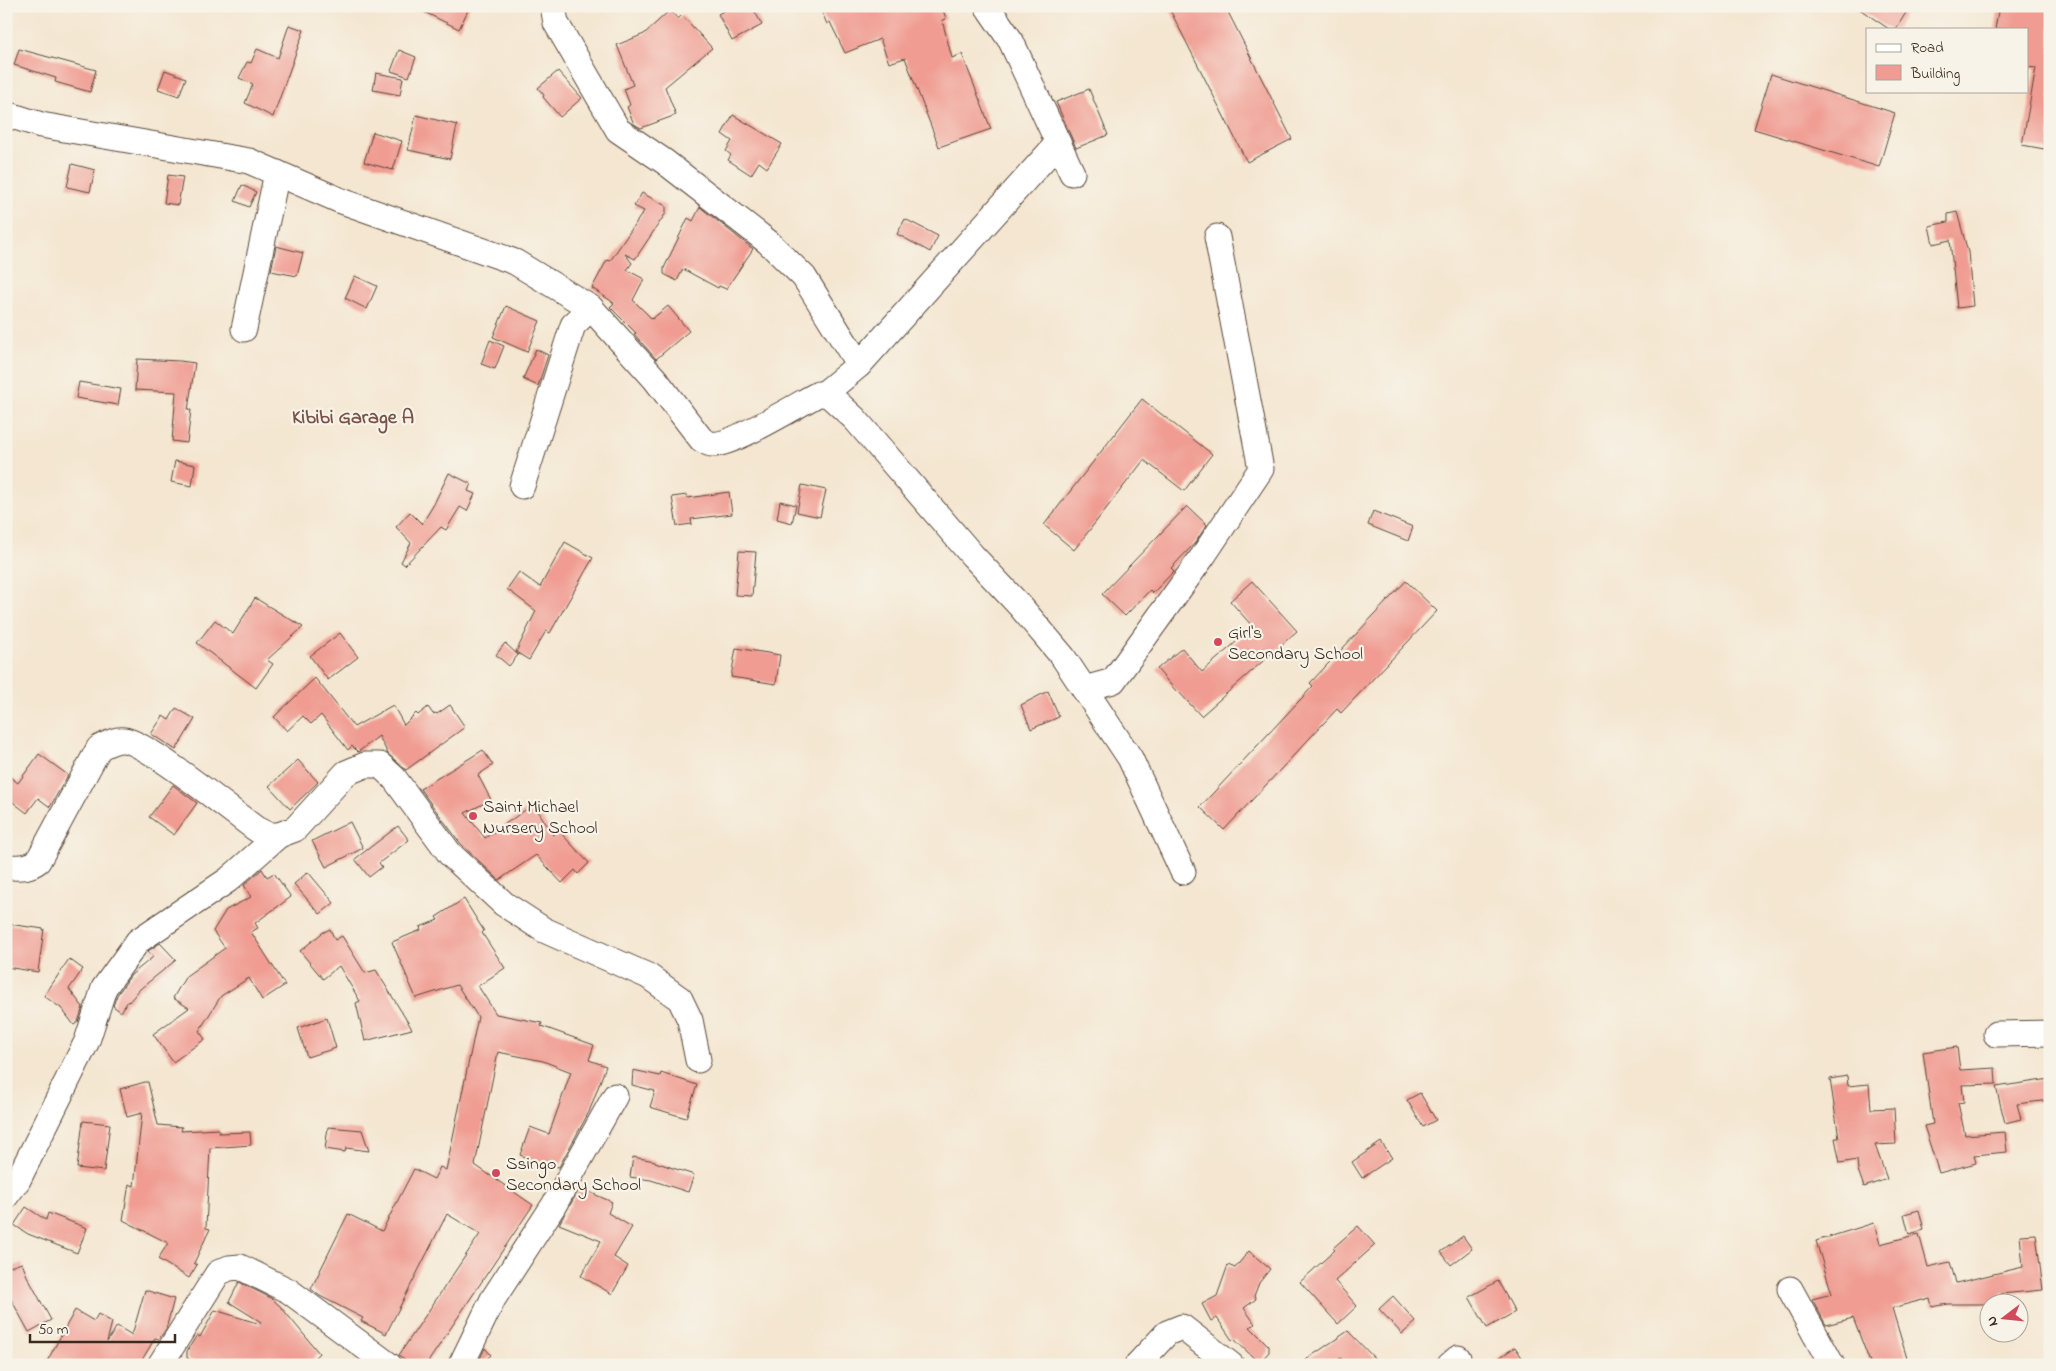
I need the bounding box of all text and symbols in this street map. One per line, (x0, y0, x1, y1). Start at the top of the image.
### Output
legend (1866, 28, 2028, 92)
text: Road (1911, 37, 1944, 59)
text: Building (1910, 63, 1960, 86)
district label: Kibibi Garage A (292, 404, 414, 434)
place label: Girl's Secondary School (1228, 621, 1363, 668)
marker: Girl's Secondary School (1212, 636, 1224, 648)
place label: Saint Michael Nursery School (483, 795, 598, 842)
marker: Saint Michael Nursery School (467, 810, 479, 822)
place label: Ssingo Secondary School (506, 1152, 641, 1199)
marker: Ssingo Secondary School (490, 1167, 502, 1179)
north arrow (1978, 1294, 2028, 1344)
scale bar (30, 1311, 175, 1343)
text: N (1982, 1314, 2004, 1329)
text: 50 m (38, 1319, 69, 1341)

